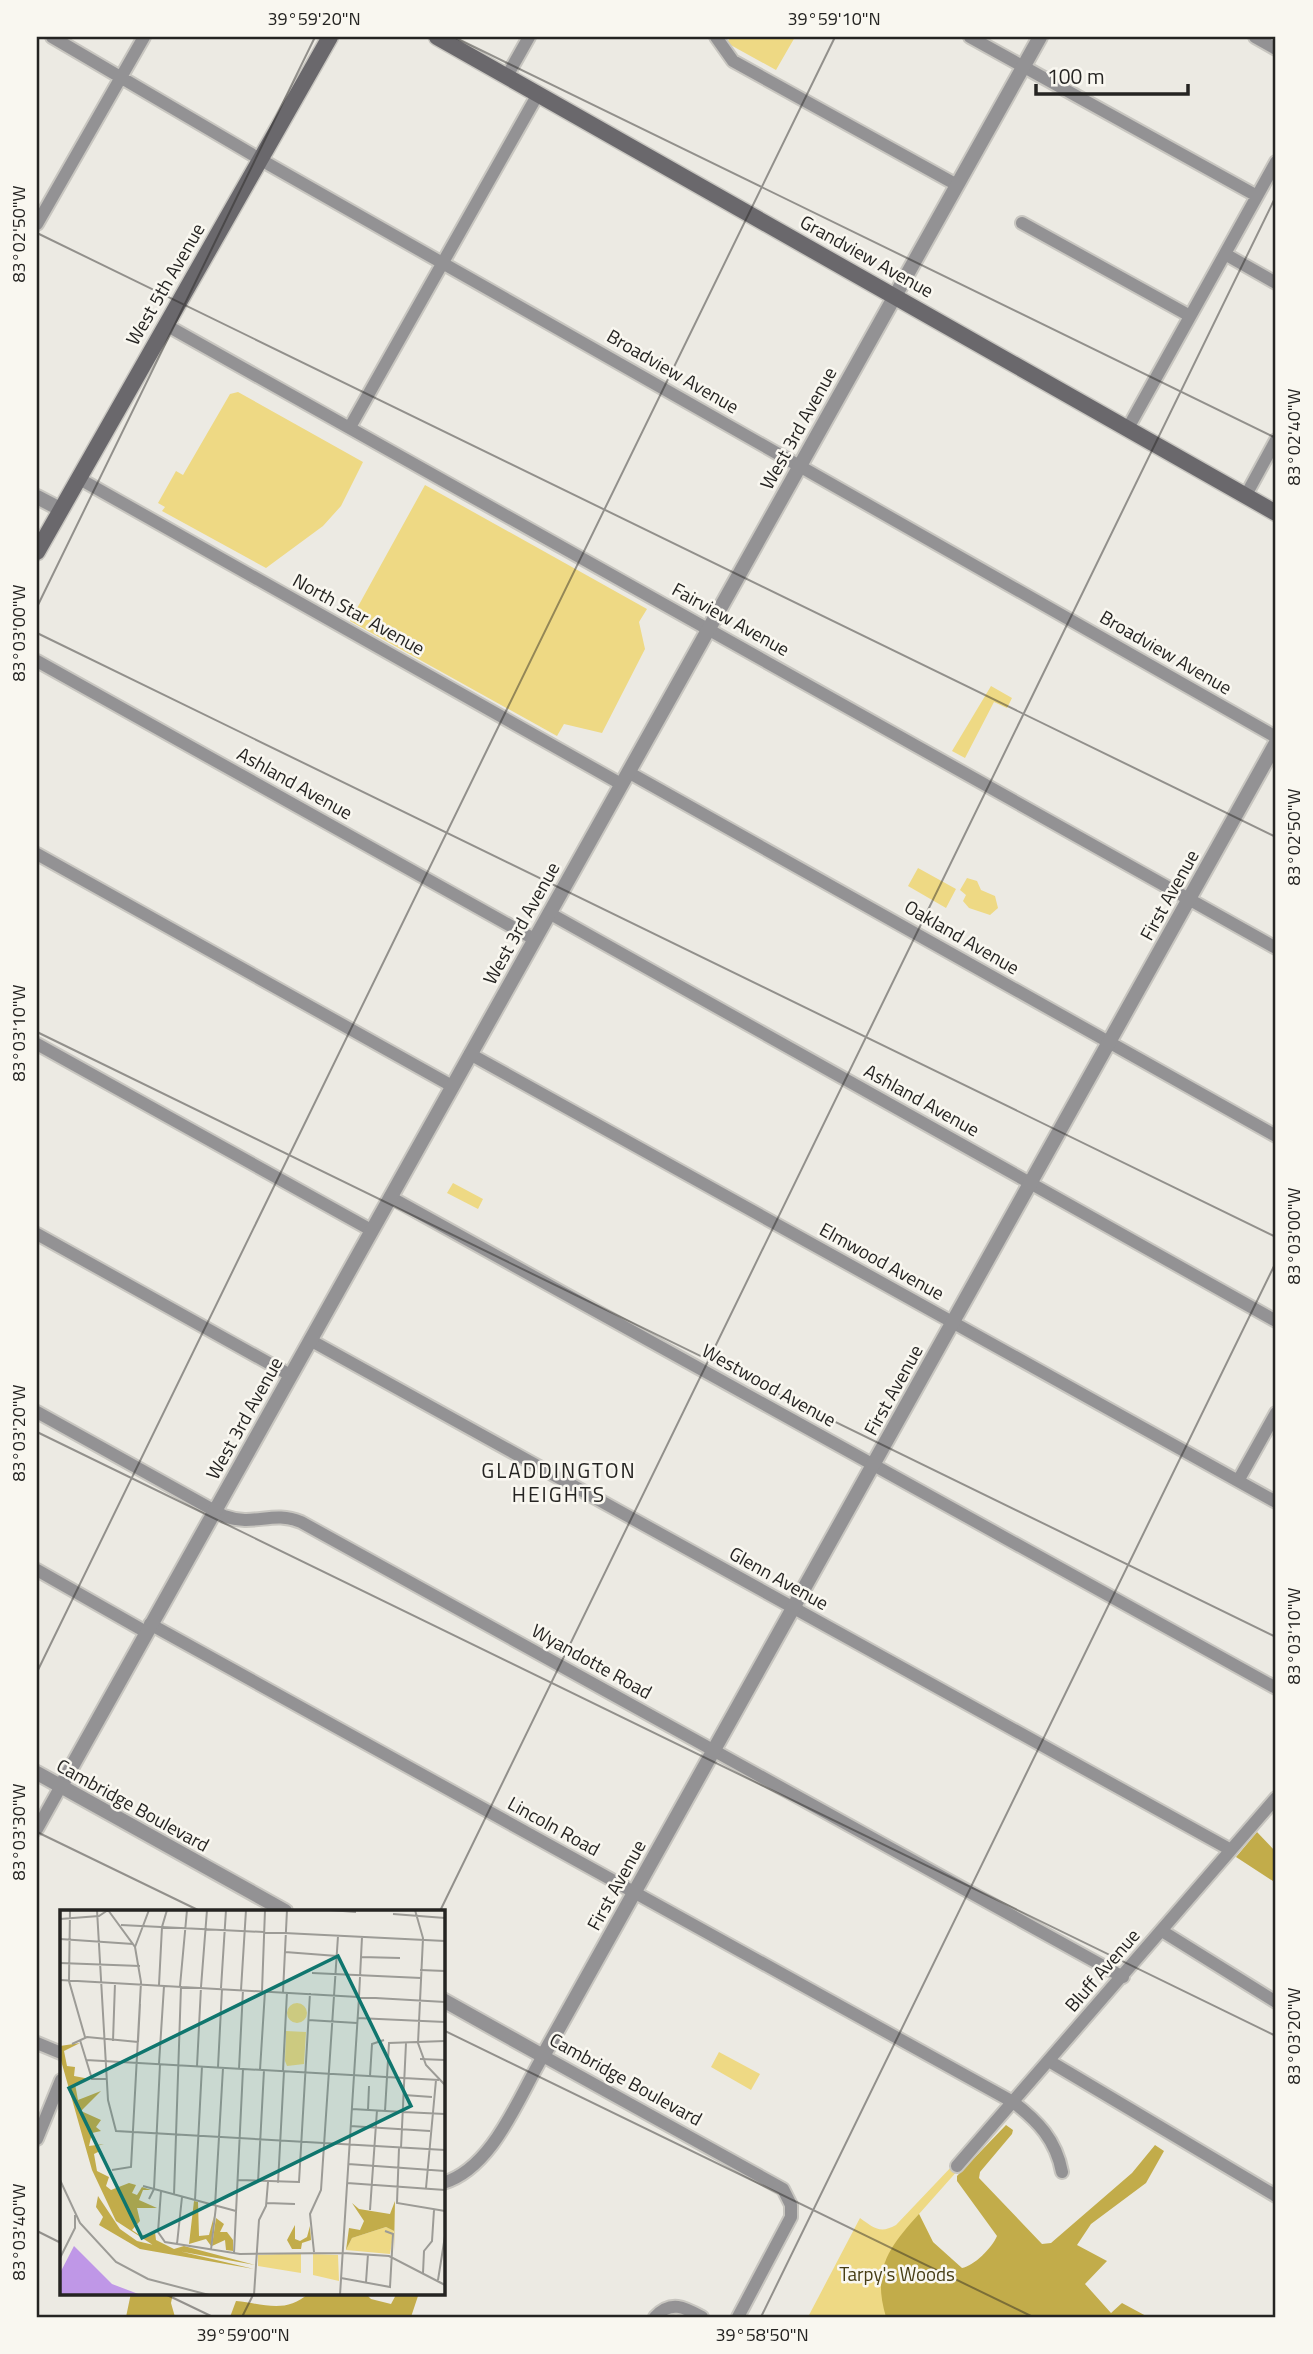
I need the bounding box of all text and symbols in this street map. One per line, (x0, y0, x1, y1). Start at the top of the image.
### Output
text: 39°59'20"N (267, 5, 361, 32)
text: 39°59'10"N (787, 5, 881, 32)
scale bar (1036, 52, 1189, 96)
text: 100 m (1047, 60, 1104, 92)
text: 83°02'50"W (5, 185, 32, 282)
street label: Grandview Avenue (795, 207, 939, 304)
street label: West 5th Avenue (118, 217, 211, 350)
street label: Broadview Avenue (602, 321, 745, 420)
street label: West 3rd Avenue (752, 361, 843, 494)
text: 83°02'40"W (1280, 388, 1307, 485)
street label: North Star Avenue (288, 565, 431, 662)
street label: Fairview Avenue (667, 574, 795, 663)
text: 83°03'00"W (5, 584, 32, 681)
street label: Broadview Avenue (1095, 602, 1238, 701)
street label: Ashland Avenue (232, 739, 358, 826)
text: 83°02'50"W (1280, 788, 1307, 885)
street label: First Avenue (1132, 844, 1205, 945)
street label: West 3rd Avenue (475, 856, 566, 989)
street label: Oakland Avenue (899, 892, 1025, 981)
text: 83°03'10"W (5, 984, 32, 1081)
street label: Ashland Avenue (859, 1056, 985, 1143)
text: 83°03'00"W (1280, 1187, 1307, 1284)
street label: Elmwood Avenue (815, 1214, 950, 1307)
street label: Westwood Avenue (697, 1336, 842, 1434)
street label: First Avenue (856, 1339, 929, 1440)
street label: West 3rd Avenue (198, 1351, 289, 1484)
text: 83°03'20"W (5, 1384, 32, 1481)
district label: GLADDINGTON HEIGHTS (481, 1454, 637, 1510)
street label: Glenn Avenue (724, 1538, 834, 1617)
text: 83°03'10"W (1280, 1587, 1307, 1684)
street label: Wyandotte Road (527, 1615, 658, 1706)
street label: Cambridge Boulevard (52, 1751, 215, 1859)
text: 83°03'30"W (5, 1783, 32, 1880)
street label: Lincoln Road (503, 1788, 606, 1863)
street label: First Avenue (579, 1834, 652, 1935)
inset map (60, 1910, 444, 2294)
street label: Bluff Avenue (1057, 1922, 1146, 2018)
text: 83°03'20"W (1280, 1987, 1307, 2084)
street label: Cambridge Boulevard (545, 2025, 708, 2133)
text: 83°03'40"W (5, 2183, 32, 2280)
park label: Tarpy's Woods (839, 2259, 955, 2288)
text: 39°59'00"N (196, 2321, 290, 2348)
text: 39°58'50"N (715, 2321, 809, 2348)

